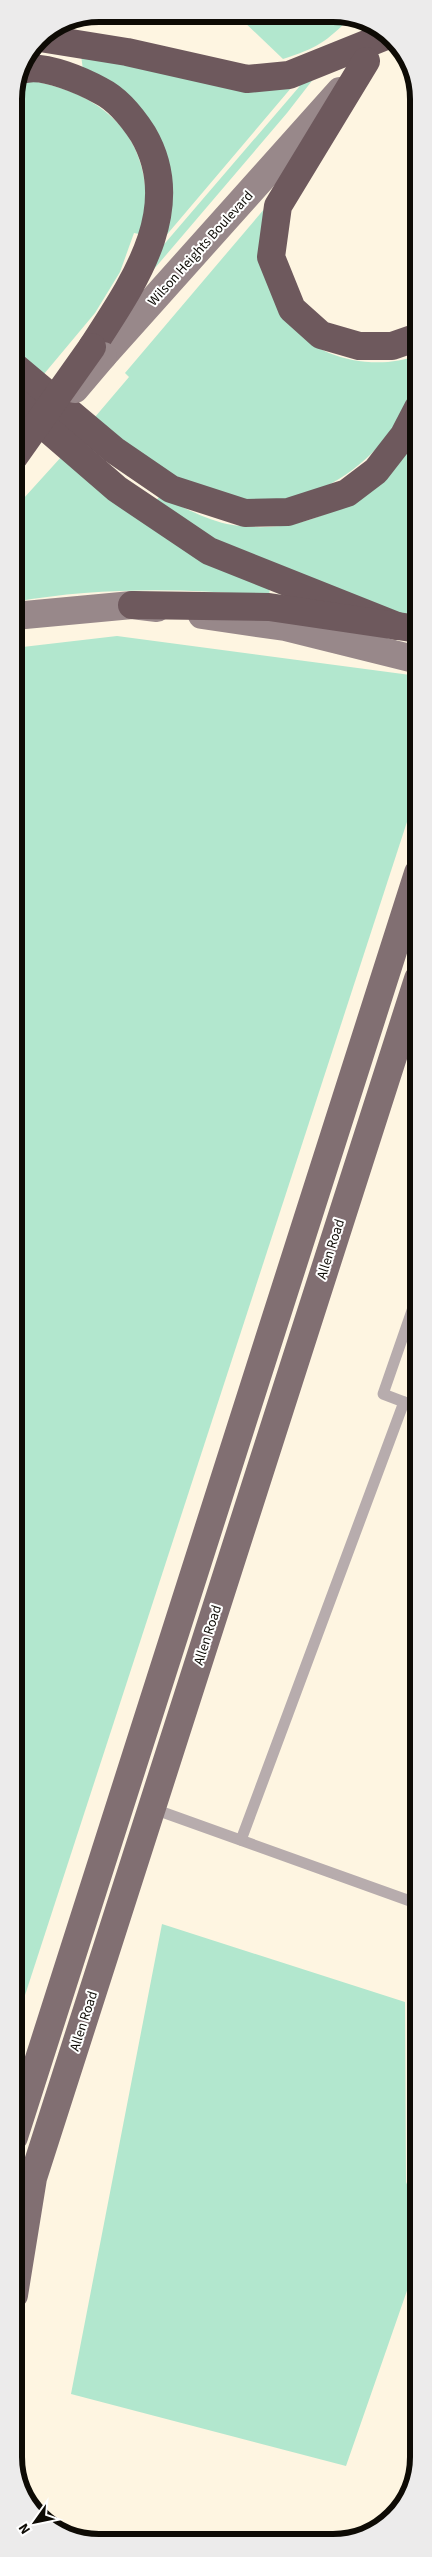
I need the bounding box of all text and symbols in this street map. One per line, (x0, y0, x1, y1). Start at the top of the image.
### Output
street label: Wilson Heights Boulevard (143, 187, 258, 311)
street label: Allen Road (312, 1217, 350, 1282)
street label: Allen Road (189, 1603, 227, 1668)
street label: Allen Road (65, 1989, 103, 2054)
north arrow (10, 2497, 60, 2547)
text: N (14, 2519, 36, 2538)

